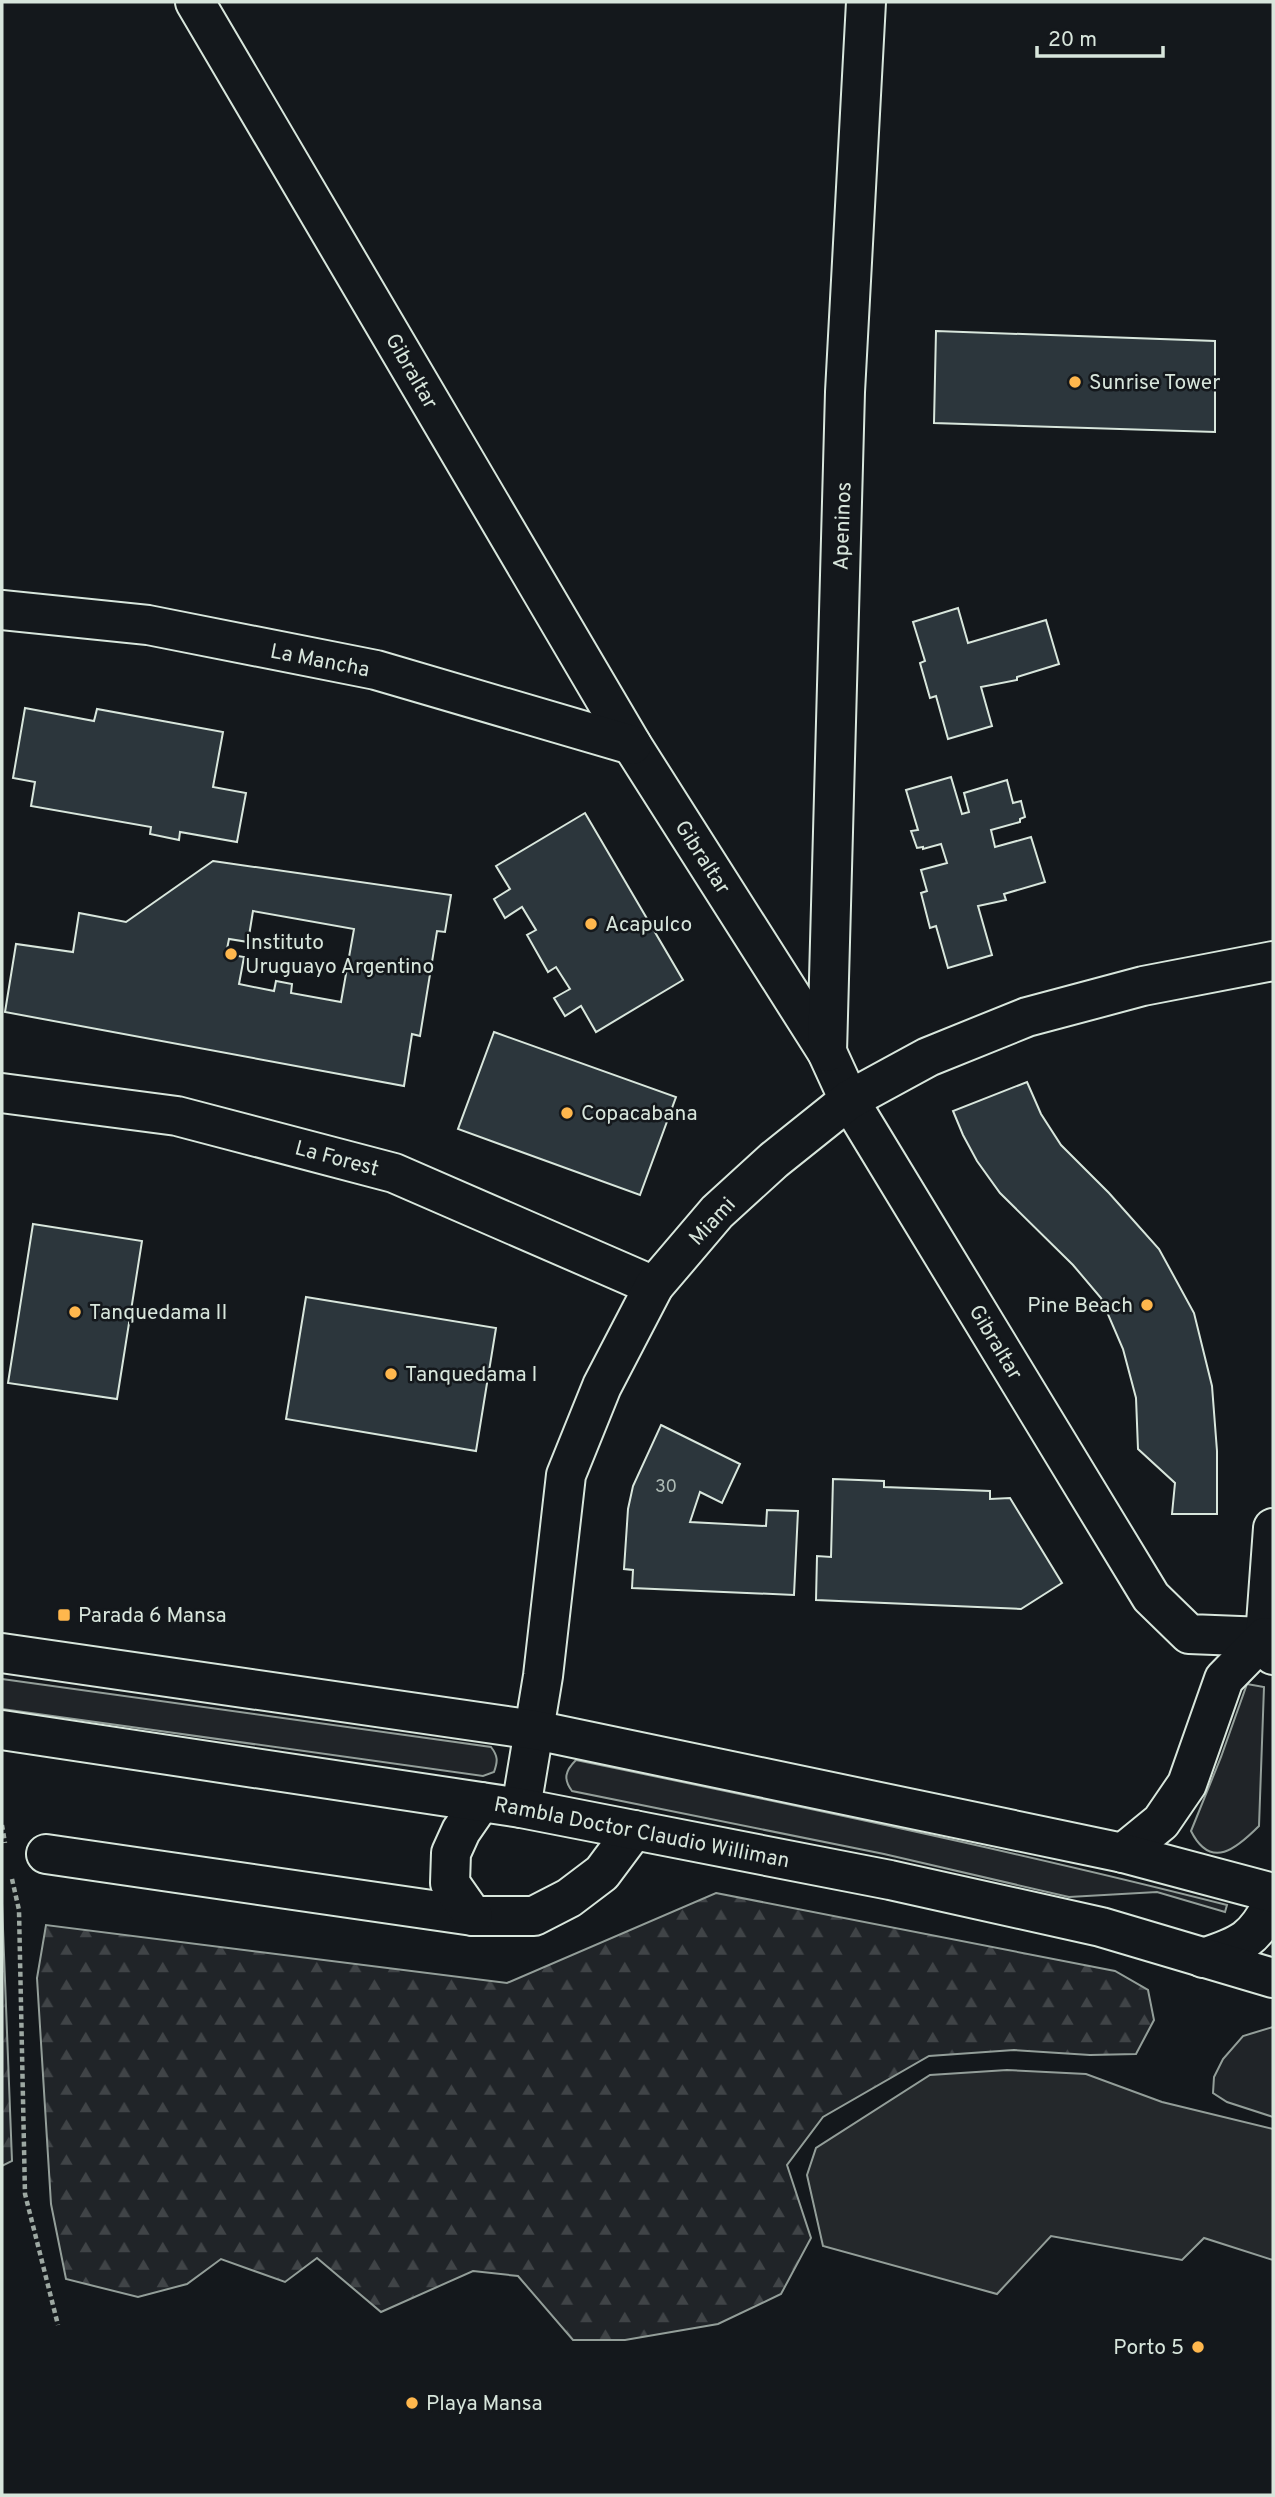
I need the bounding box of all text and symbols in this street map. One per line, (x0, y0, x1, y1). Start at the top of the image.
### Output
scale bar (1037, 14, 1163, 58)
text: 20 m (1048, 27, 1097, 54)
street label: Gibraltar (378, 329, 443, 414)
place label: Sunrise Tower (1089, 370, 1220, 397)
marker: Sunrise Tower (1067, 374, 1083, 390)
street label: Apeninos (828, 481, 859, 571)
street label: La Mancha (268, 639, 372, 684)
street label: Gibraltar (668, 816, 736, 900)
place label: Acapulco (605, 912, 692, 939)
marker: Acapulco (583, 916, 599, 932)
place label: Instituto Uruguayo Argentino (245, 930, 434, 981)
marker: Instituto Uruguayo Argentino (223, 946, 239, 962)
place label: Copacabana (581, 1101, 698, 1128)
marker: Copacabana (559, 1105, 575, 1121)
street label: La Forest (292, 1135, 382, 1184)
street label: Miami (684, 1192, 742, 1252)
place label: Pine Beach (1027, 1293, 1133, 1320)
marker: Pine Beach (1139, 1297, 1155, 1313)
place label: Tanquedama II (89, 1300, 227, 1327)
street label: Gibraltar (962, 1300, 1028, 1385)
marker: Tanquedama II (67, 1304, 83, 1320)
place label: Tanquedama I (405, 1362, 538, 1389)
marker: Tanquedama I (383, 1366, 399, 1382)
house number: 30 (655, 1476, 677, 1499)
place label: Parada 6 Mansa (78, 1603, 227, 1630)
marker: Parada 6 Mansa (56, 1607, 72, 1623)
street label: Rambla Doctor Claudio Williman (492, 1792, 792, 1875)
place label: Porto 5 (1113, 2335, 1184, 2362)
marker: Porto 5 (1190, 2339, 1206, 2355)
place label: Playa Mansa (426, 2391, 543, 2418)
marker: Playa Mansa (404, 2395, 420, 2411)

